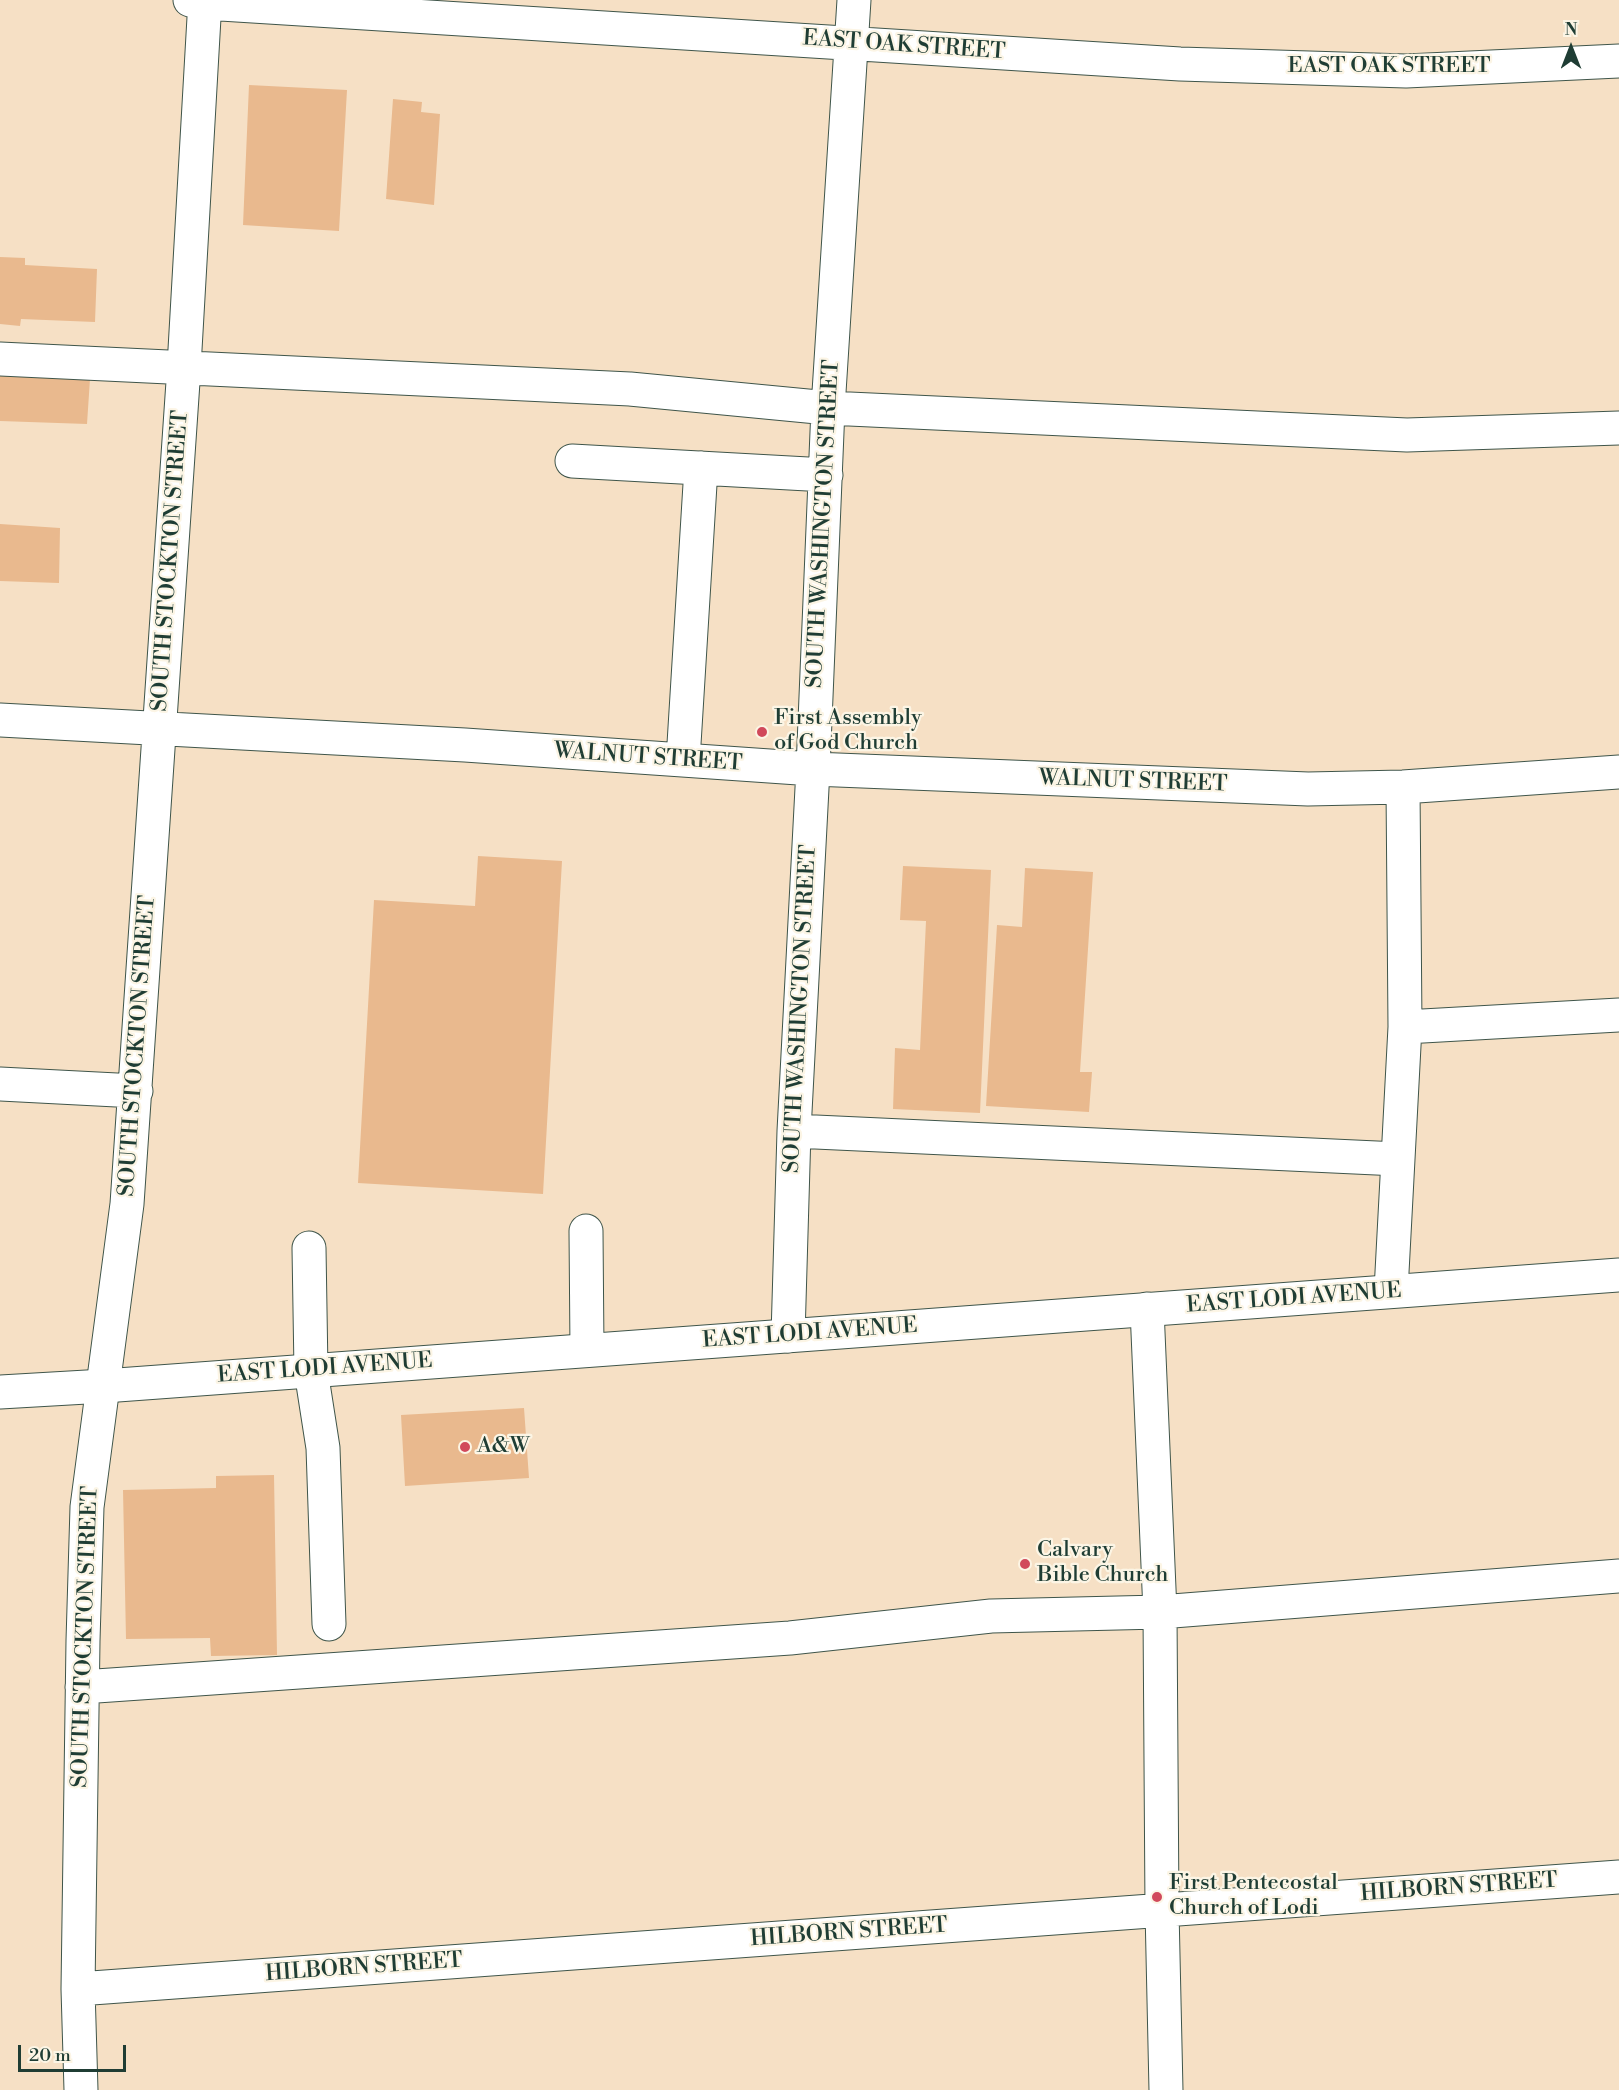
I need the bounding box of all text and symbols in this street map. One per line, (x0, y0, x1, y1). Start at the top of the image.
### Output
north arrow (1541, 18, 1601, 78)
text: N (1565, 20, 1577, 40)
street label: EAST OAK STREET (802, 26, 1006, 66)
street label: EAST OAK STREET (1287, 54, 1491, 80)
street label: SOUTH WASHINGTON STREET (802, 359, 846, 689)
street label: SOUTH STOCKTON STREET (147, 409, 195, 713)
place label: First Assembly of God Church (774, 706, 922, 758)
marker: First Assembly of God Church (755, 725, 769, 739)
street label: WALNUT STREET (553, 738, 743, 778)
street label: WALNUT STREET (1038, 766, 1228, 798)
street label: SOUTH WASHINGTON STREET (779, 844, 823, 1174)
street label: SOUTH STOCKTON STREET (114, 894, 162, 1198)
street label: EAST LODI AVENUE (1186, 1278, 1402, 1320)
street label: EAST LODI AVENUE (702, 1313, 918, 1355)
street label: EAST LODI AVENUE (217, 1348, 433, 1390)
place label: A&W (477, 1434, 530, 1460)
marker: A&W (458, 1440, 472, 1454)
street label: SOUTH STOCKTON STREET (68, 1486, 104, 1788)
place label: Calvary Bible Church (1037, 1538, 1168, 1590)
marker: Calvary Bible Church (1018, 1557, 1032, 1571)
street label: HILBORN STREET (1359, 1868, 1559, 1908)
place label: First Pentecostal Church of Lodi (1169, 1871, 1338, 1922)
marker: First Pentecostal Church of Lodi (1150, 1890, 1164, 1904)
street label: HILBORN STREET (749, 1913, 949, 1953)
street label: HILBORN STREET (264, 1948, 464, 1988)
scale bar (21, 2033, 129, 2071)
text: 20 m (29, 2044, 71, 2067)

